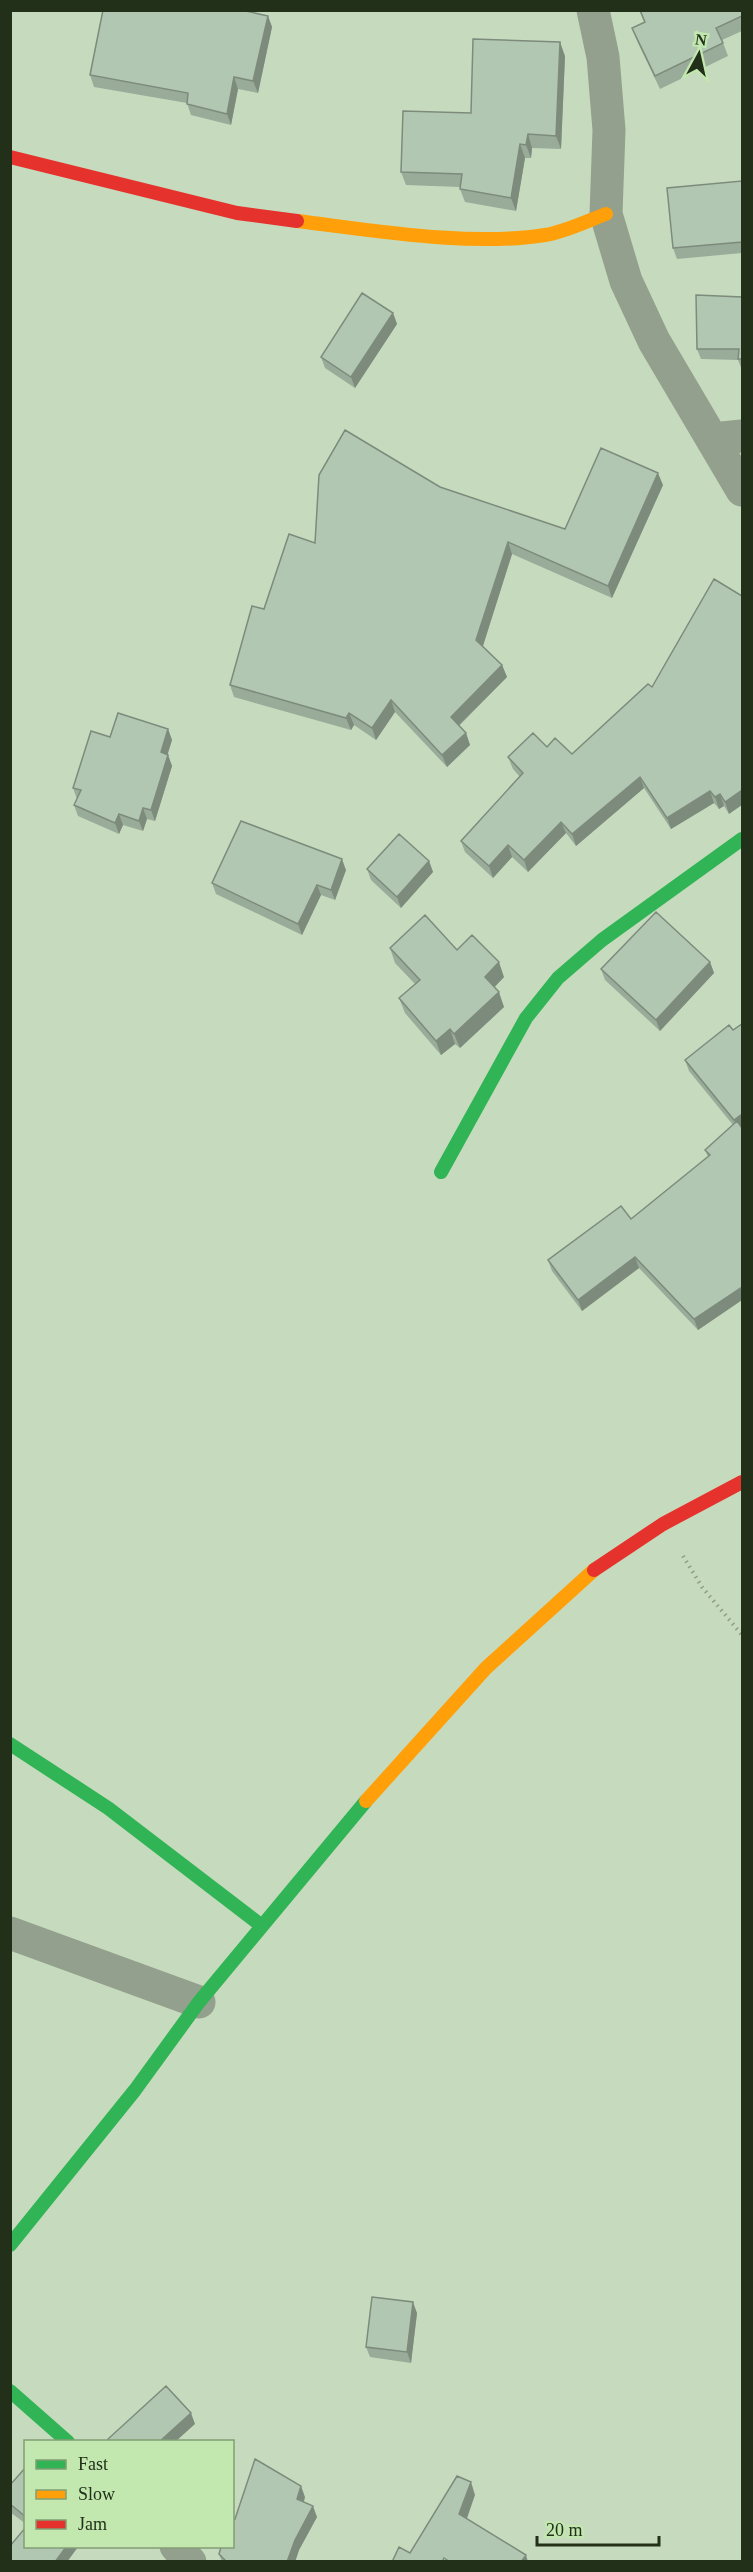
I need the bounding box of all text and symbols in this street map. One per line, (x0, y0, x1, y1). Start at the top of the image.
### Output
north arrow (669, 24, 729, 84)
text: N (694, 30, 708, 49)
legend (24, 2440, 234, 2548)
text: Fast (78, 2454, 108, 2474)
text: Slow (78, 2484, 115, 2504)
scale bar (537, 2509, 658, 2547)
text: Jam (78, 2514, 107, 2534)
text: 20 m (546, 2520, 583, 2540)

